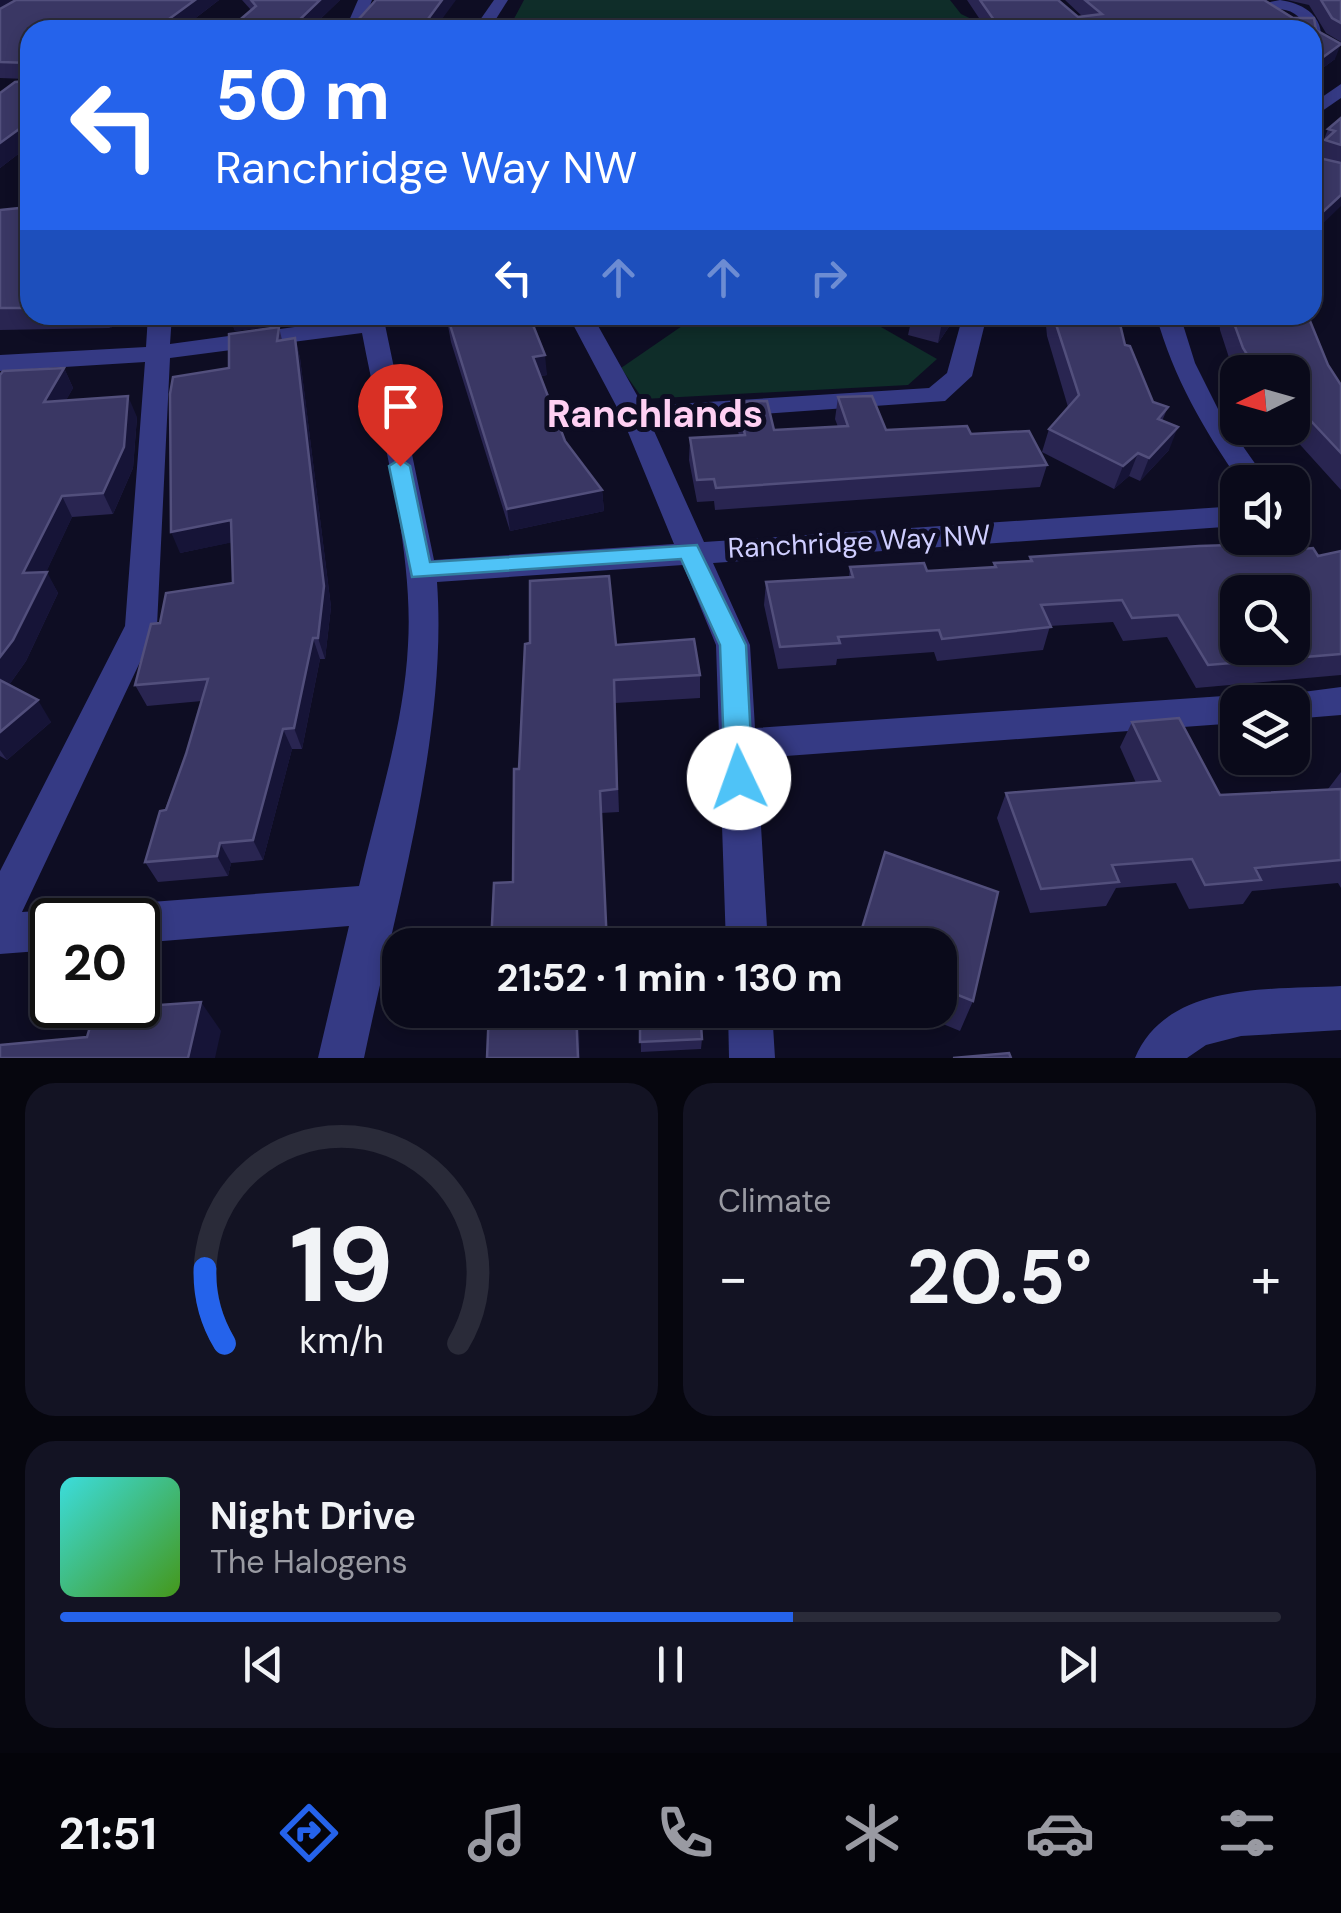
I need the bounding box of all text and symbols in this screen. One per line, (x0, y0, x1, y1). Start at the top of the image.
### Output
text: 50 m (215, 50, 390, 141)
icon: left (50, 60, 180, 190)
text: Ranchridge Way NW (215, 138, 637, 197)
icon: left (486, 250, 541, 305)
icon: ahead (591, 250, 646, 305)
icon: ahead (696, 250, 751, 305)
icon: right (801, 250, 856, 305)
north arrow (1220, 355, 1310, 445)
map controls (1220, 355, 1310, 775)
pin (358, 364, 443, 467)
icon: arrive (373, 379, 428, 434)
district label: Ranchlands (547, 389, 763, 439)
button: sound (1220, 465, 1310, 555)
street label: Ranchridge Way NW (727, 516, 991, 567)
button: search (1220, 575, 1310, 665)
button: layers (1220, 685, 1310, 775)
position arrow (687, 726, 791, 830)
speed limit sign: 20 (30, 898, 160, 1028)
text: 21:52 · 1 min · 130 m (496, 953, 843, 1003)
text: Climate (718, 1180, 832, 1222)
text: 19 (290, 1198, 393, 1333)
text: 20.5° (907, 1229, 1092, 1326)
text: − (718, 1242, 748, 1314)
text: + (1251, 1242, 1281, 1314)
text: km/h (299, 1318, 384, 1364)
text: Night Drive (210, 1491, 416, 1541)
text: The Halogens (210, 1541, 408, 1583)
icon: previous (236, 1637, 291, 1692)
icon: pause (643, 1637, 698, 1692)
icon: next (1050, 1637, 1105, 1692)
icon: directions (274, 1798, 344, 1868)
icon: music (462, 1798, 532, 1868)
icon: phone (650, 1798, 720, 1868)
icon: climate (837, 1798, 907, 1868)
icon: car (1025, 1798, 1095, 1868)
icon: filters (1212, 1798, 1282, 1868)
text: 21:51 (59, 1804, 157, 1863)

